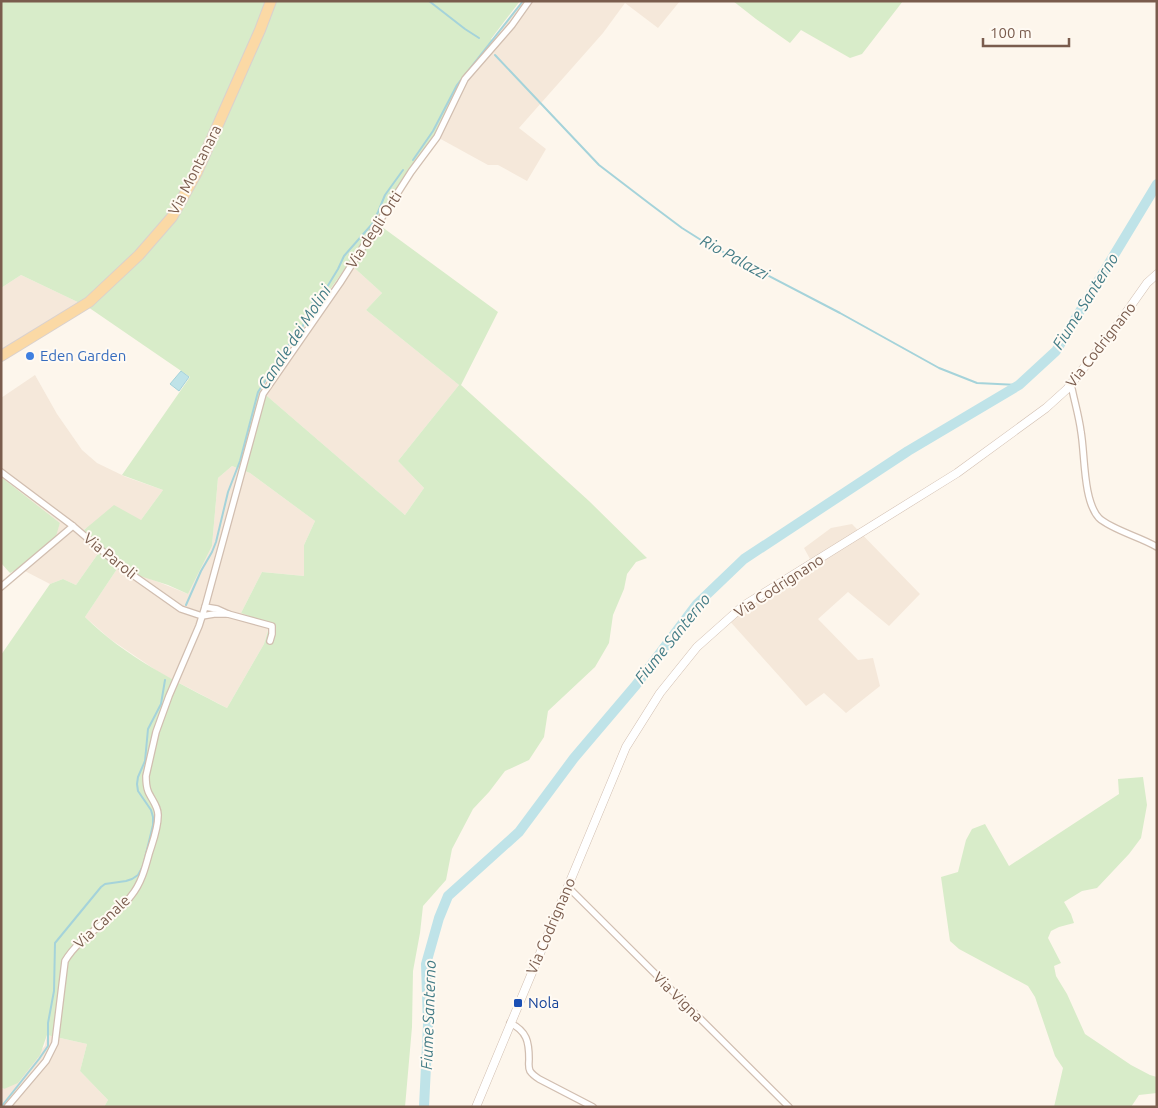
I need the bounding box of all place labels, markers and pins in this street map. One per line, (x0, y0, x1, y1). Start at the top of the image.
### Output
place label: Eden Garden (40, 347, 126, 364)
marker: Eden Garden (24, 350, 36, 362)
place label: Nola (528, 994, 559, 1011)
marker: Nola (512, 997, 524, 1009)

